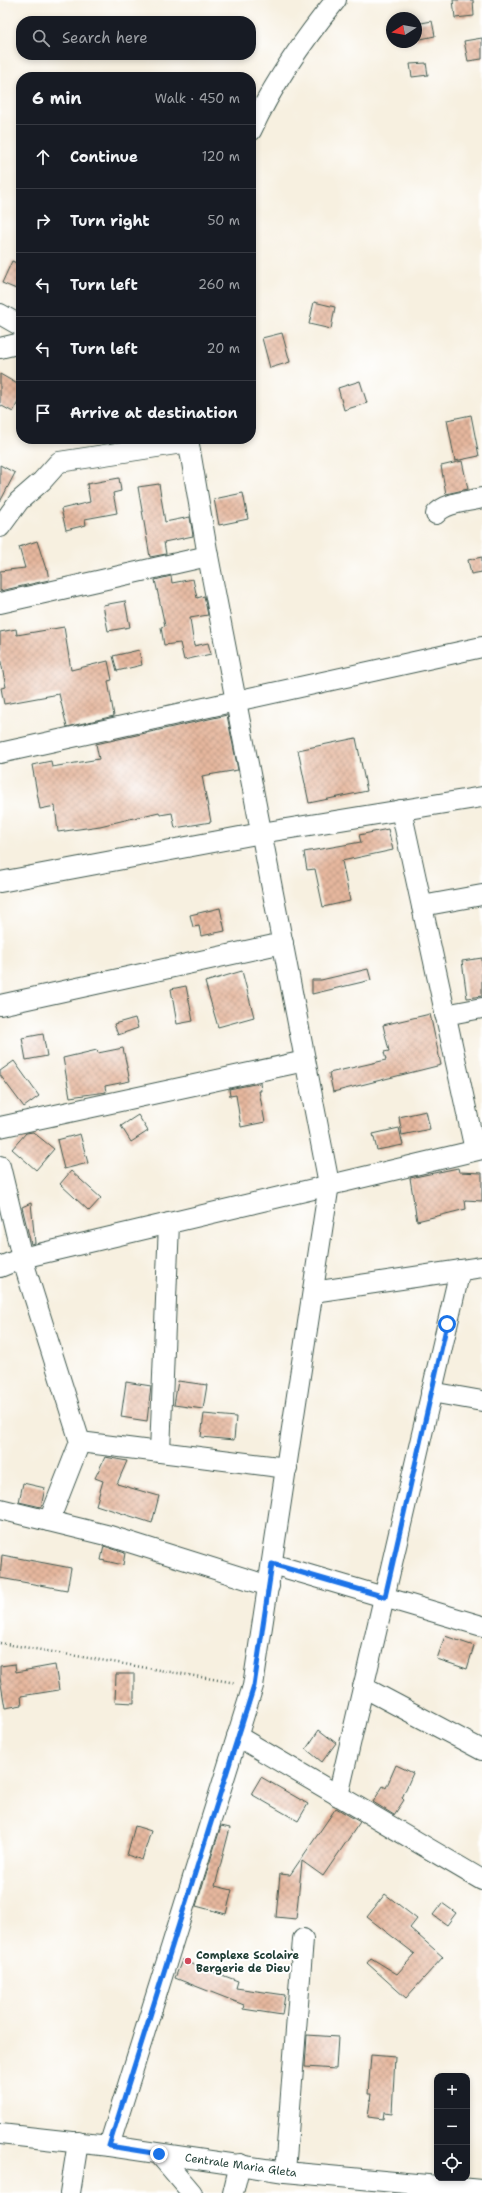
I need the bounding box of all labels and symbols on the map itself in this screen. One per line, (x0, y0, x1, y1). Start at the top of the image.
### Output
north arrow (386, 12, 422, 48)
route start (438, 1315, 456, 1333)
place label: Complexe Scolaire Bergerie de Dieu (196, 1948, 299, 1976)
marker: Complexe Scolaire Bergerie de Dieu (183, 1956, 193, 1966)
route end (150, 2145, 168, 2163)
street label: Centrale Maria Gleta (184, 2150, 298, 2181)

